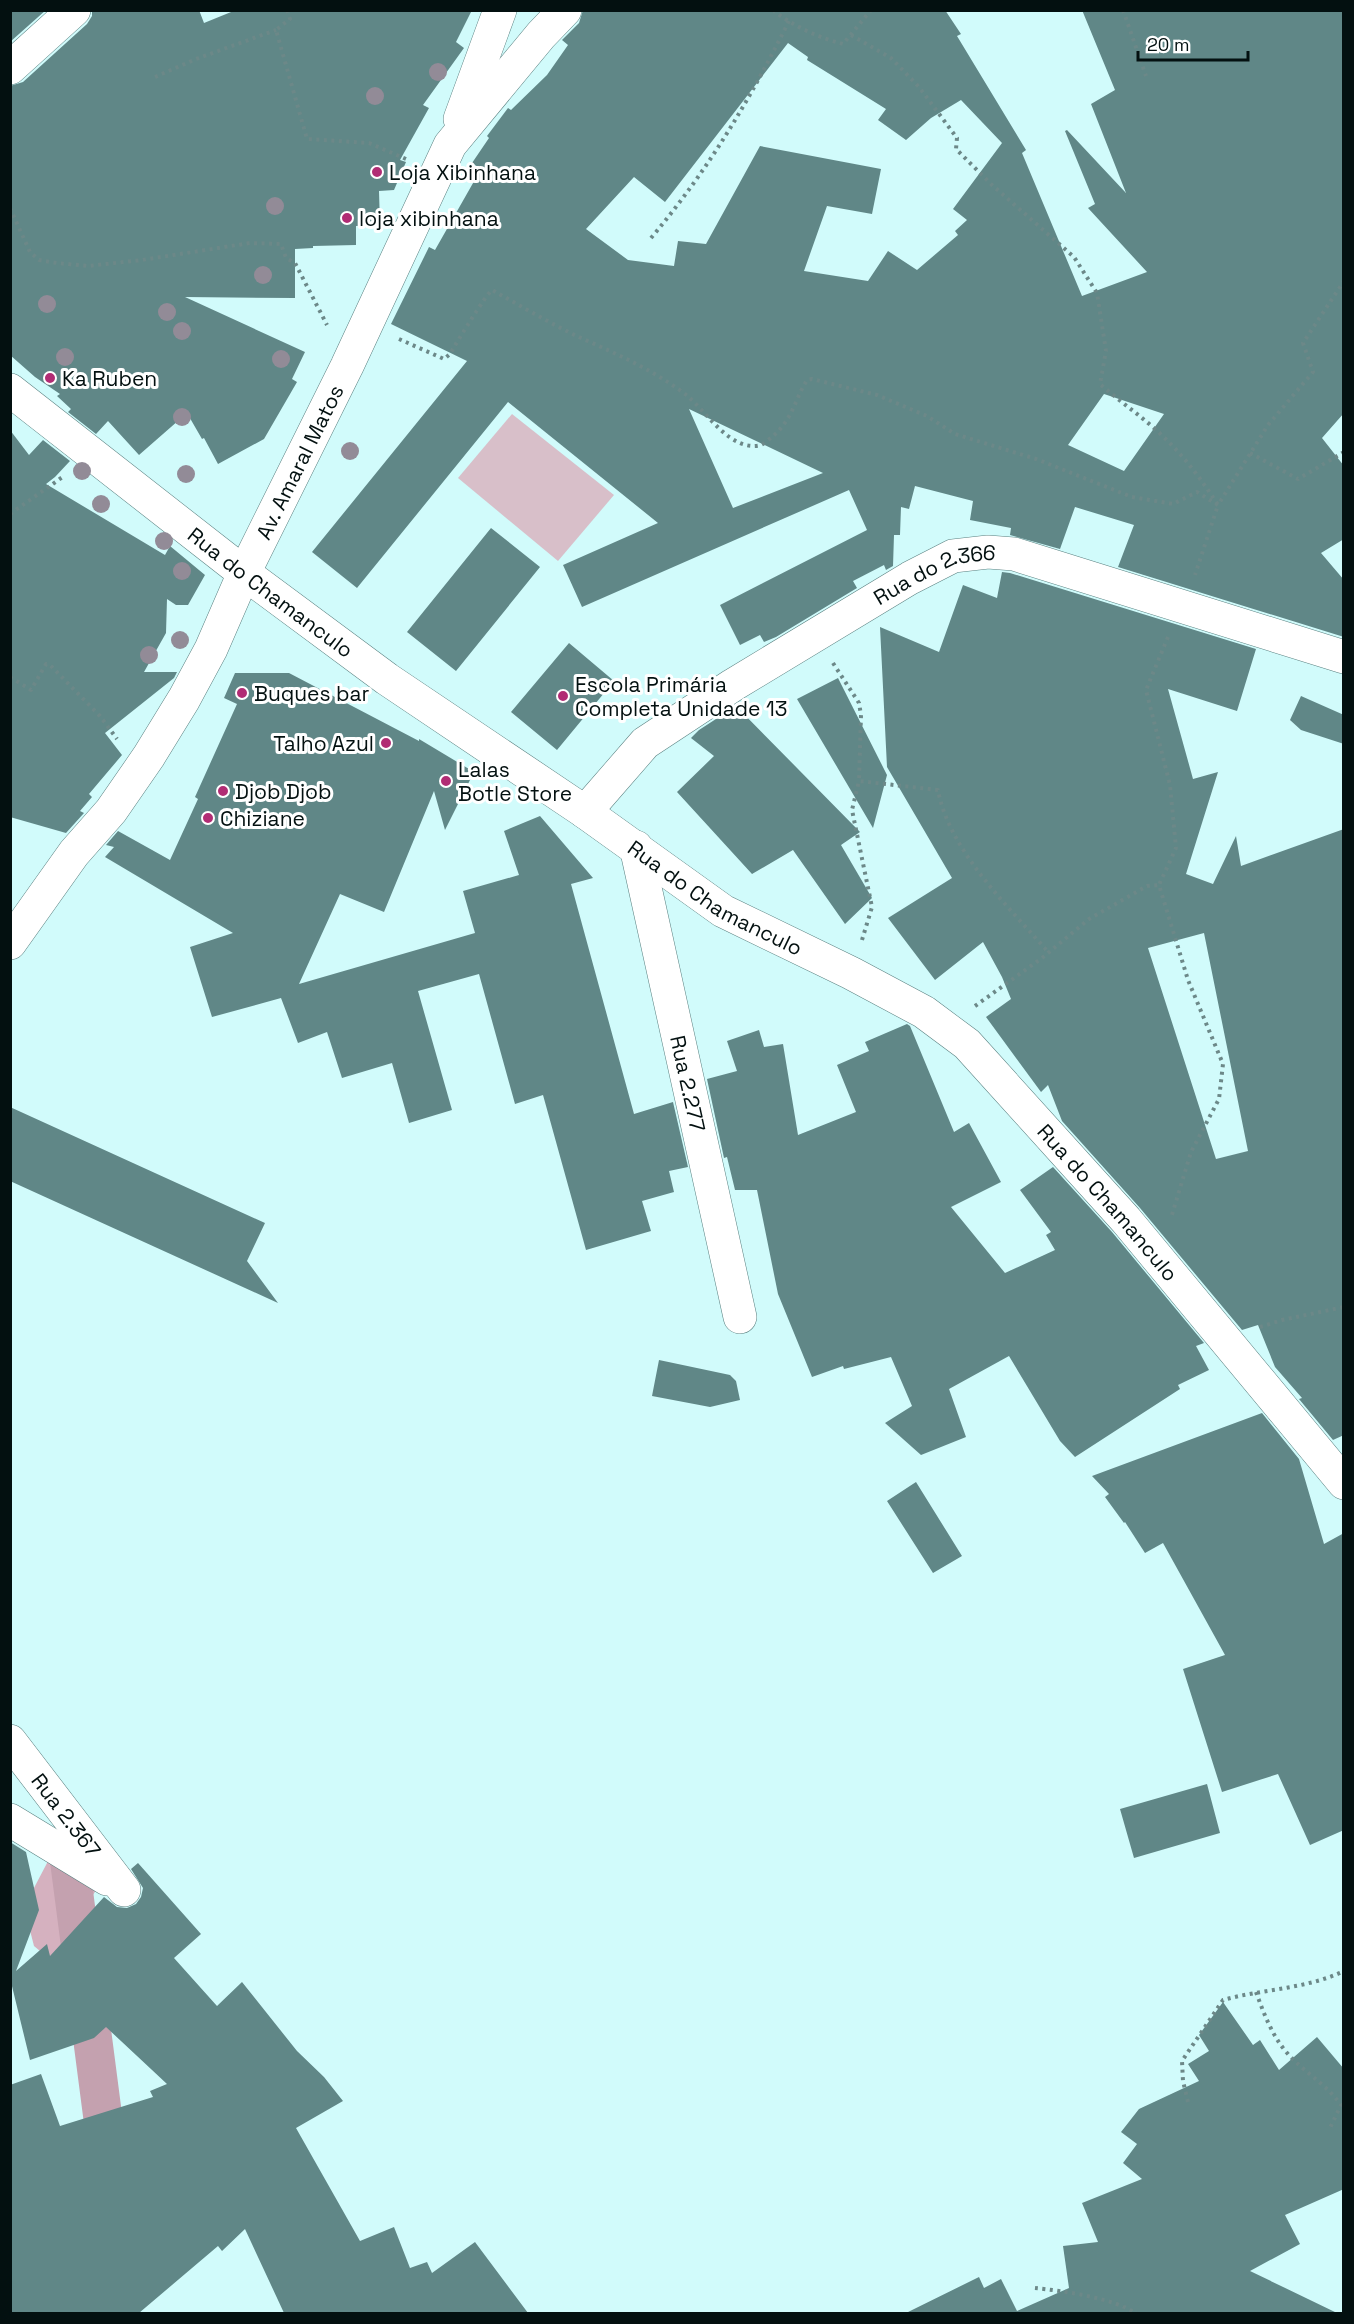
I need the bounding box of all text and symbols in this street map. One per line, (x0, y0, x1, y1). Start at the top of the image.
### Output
scale bar (1138, 24, 1248, 62)
text: 20 m (1147, 33, 1190, 56)
place label: Loja Xibinhana (389, 159, 536, 186)
marker: Loja Xibinhana (370, 165, 384, 179)
place label: loja xibinhana (359, 205, 499, 232)
marker: loja xibinhana (340, 211, 354, 225)
place label: Ka Ruben (62, 365, 157, 392)
marker: Ka Ruben (43, 371, 57, 385)
street label: Av. Amaral Matos (249, 380, 349, 544)
street label: Rua do Chamanculo (183, 521, 359, 663)
street label: Rua do 2.366 (868, 538, 997, 611)
place label: Escola Primária Completa Unidade 13 (575, 671, 787, 722)
place label: Buques bar (254, 680, 370, 707)
marker: Buques bar (235, 686, 249, 700)
marker: Escola Primária Completa Unidade 13 (556, 689, 570, 703)
place label: Talho Azul (273, 730, 374, 757)
marker: Talho Azul (379, 736, 393, 750)
place label: Lalas Botle Store (458, 756, 572, 807)
marker: Lalas Botle Store (439, 774, 453, 788)
place label: Djob Djob (235, 778, 332, 805)
marker: Djob Djob (216, 784, 230, 798)
place label: Chiziane (220, 805, 305, 832)
marker: Chiziane (201, 811, 215, 825)
street label: Rua do Chamanculo (623, 834, 807, 961)
street label: Rua 2.277 (665, 1033, 712, 1134)
street label: Rua do Chamanculo (1032, 1118, 1184, 1286)
street label: Rua 2.367 (26, 1767, 107, 1862)

